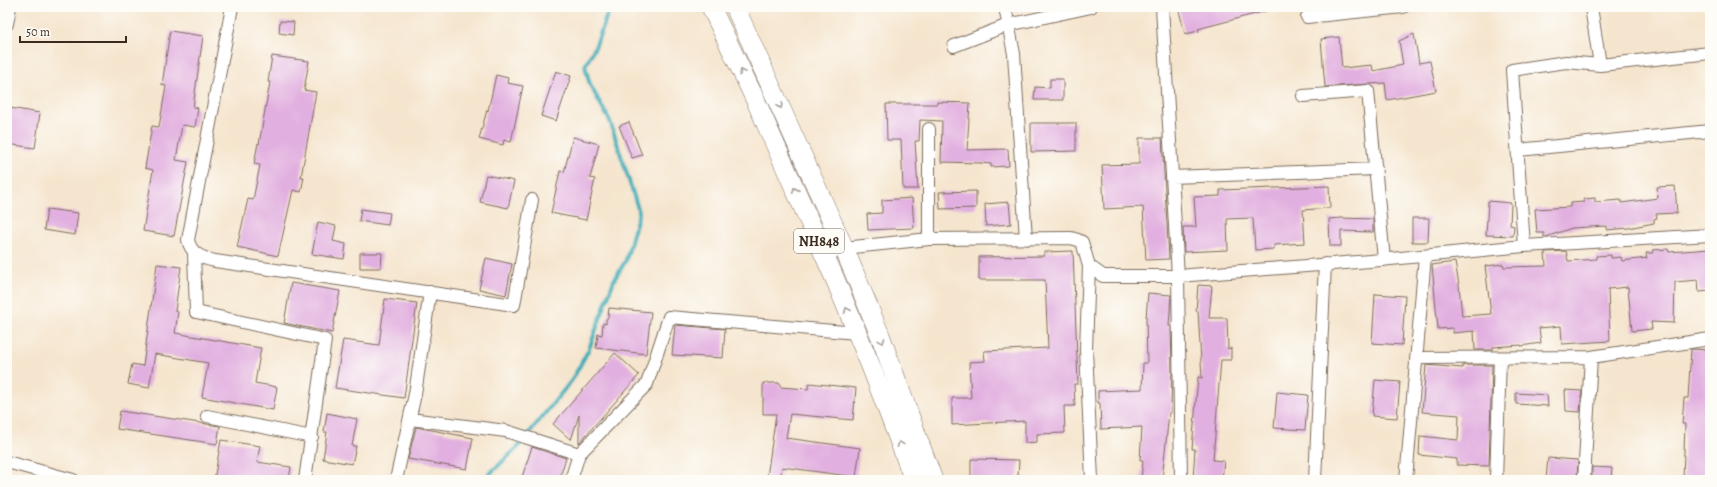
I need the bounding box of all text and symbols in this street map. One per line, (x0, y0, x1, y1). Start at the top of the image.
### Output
scale bar (20, 18, 126, 44)
text: 50 m (26, 24, 50, 40)
one-way arrow (739, 69, 747, 76)
one-way arrow (775, 102, 783, 110)
one-way arrow (792, 187, 800, 195)
road number: NH848 (794, 229, 844, 253)
one-way arrow (844, 306, 852, 313)
one-way arrow (877, 338, 885, 345)
one-way arrow (897, 440, 905, 447)

